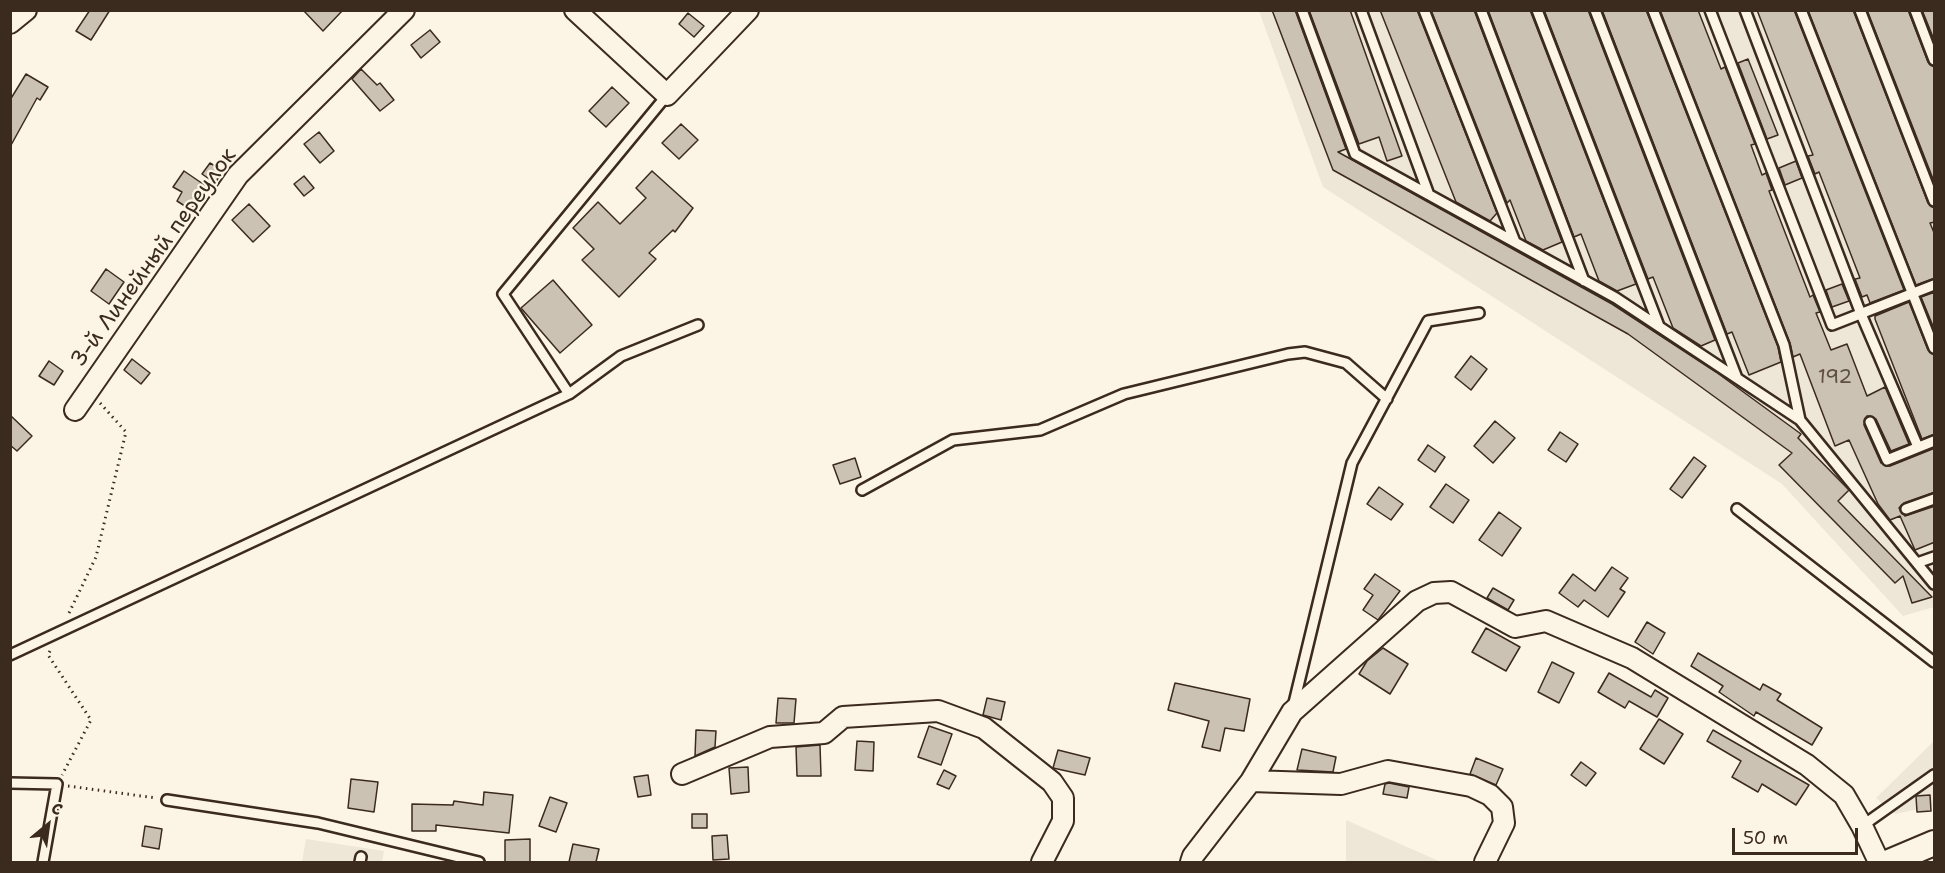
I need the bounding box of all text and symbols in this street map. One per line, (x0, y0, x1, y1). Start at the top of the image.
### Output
street label: 3-й Линейный переулок (66, 143, 242, 373)
house number: 192 (1818, 366, 1852, 390)
north arrow (18, 795, 78, 855)
text: С (48, 797, 66, 820)
scale bar (1735, 816, 1861, 854)
text: 50 m (1743, 826, 1788, 850)

